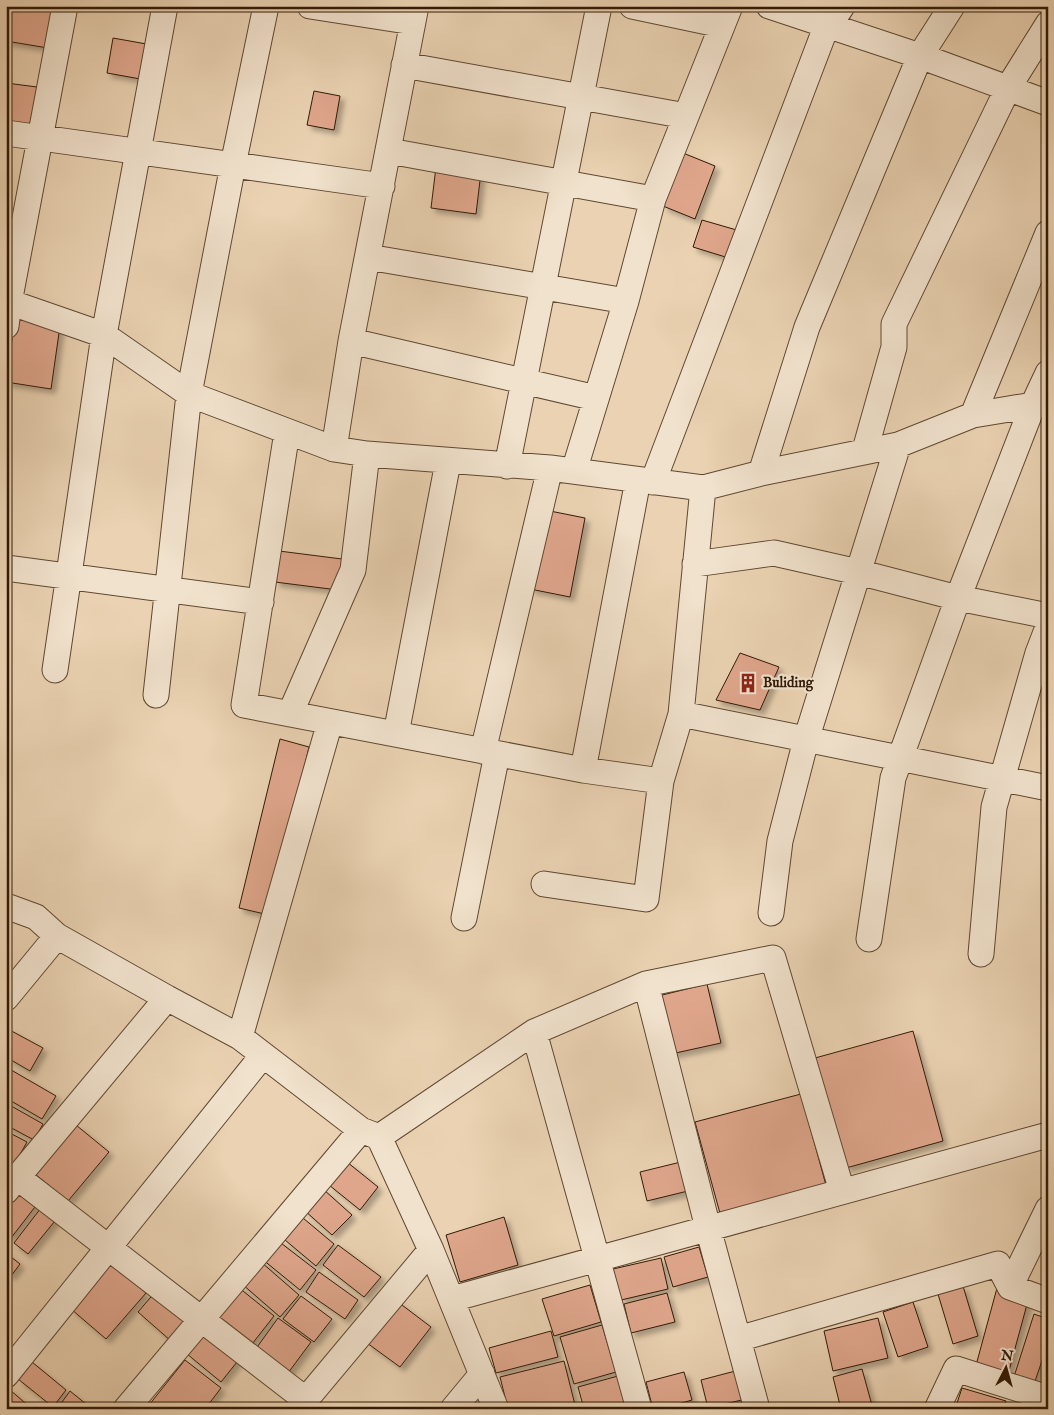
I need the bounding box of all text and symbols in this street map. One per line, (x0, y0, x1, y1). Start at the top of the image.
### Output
building icon: Buliding (737, 672, 759, 694)
place label: Buliding (763, 674, 815, 692)
north arrow (982, 1342, 1032, 1392)
text: N (999, 1346, 1014, 1366)

